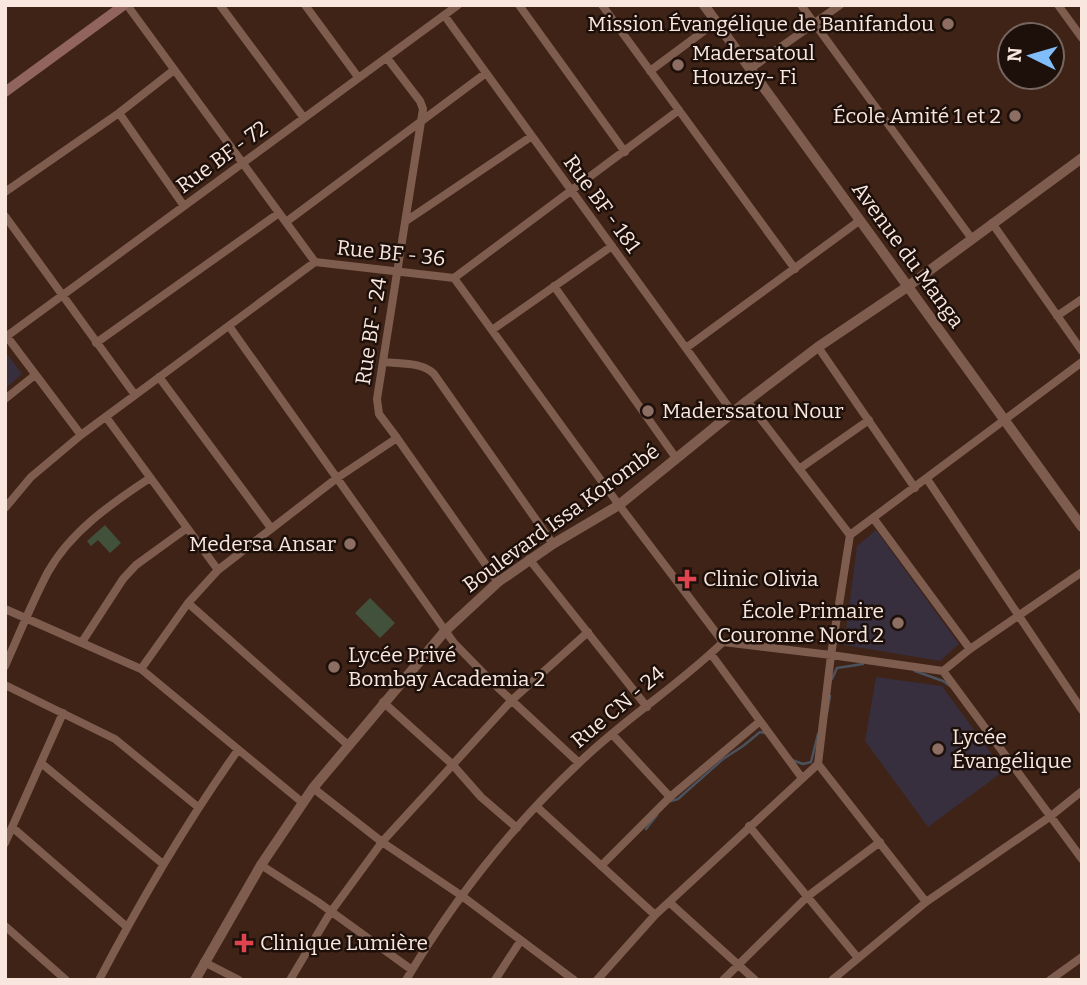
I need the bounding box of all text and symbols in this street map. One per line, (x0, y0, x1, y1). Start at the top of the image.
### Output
place label: Mission Évangélique de Banifandou (587, 11, 934, 37)
marker: Mission Évangélique de Banifandou (940, 16, 956, 32)
north arrow (996, 21, 1066, 91)
place label: Madersatoul Houzey- Fi (692, 40, 815, 90)
text: N (1002, 46, 1027, 63)
marker: Madersatoul Houzey- Fi (670, 57, 686, 73)
place label: École Amité 1 et 2 (833, 103, 1001, 129)
marker: École Amité 1 et 2 (1007, 108, 1023, 124)
street label: Rue BF - 72 (171, 115, 273, 199)
street label: Rue BF - 181 (558, 150, 646, 258)
street label: Avenue du Manga (846, 177, 970, 333)
street label: Rue BF - 36 (335, 234, 447, 272)
street label: Rue BF - 24 (350, 275, 392, 387)
place label: Maderssatou Nour (662, 398, 844, 424)
marker: Maderssatou Nour (640, 403, 656, 419)
street label: Boulevard Issa Korombé (458, 438, 664, 598)
place label: Medersa Ansar (189, 531, 336, 557)
marker: Medersa Ansar (342, 536, 358, 552)
place label: Clinic Olivia (703, 566, 819, 592)
marker: Clinic Olivia (677, 569, 697, 589)
place label: École Primaire Couronne Nord 2 (718, 598, 884, 648)
marker: École Primaire Couronne Nord 2 (890, 615, 906, 631)
place label: Lycée Privé Bombay Academia 2 (348, 642, 545, 692)
marker: Lycée Privé Bombay Academia 2 (326, 659, 342, 675)
street label: Rue CN - 24 (566, 660, 670, 754)
place label: Lycée Évangélique (952, 724, 1072, 774)
marker: Lycée Évangélique (930, 741, 946, 757)
place label: Clinique Lumière (260, 930, 428, 956)
marker: Clinique Lumière (234, 933, 254, 953)

